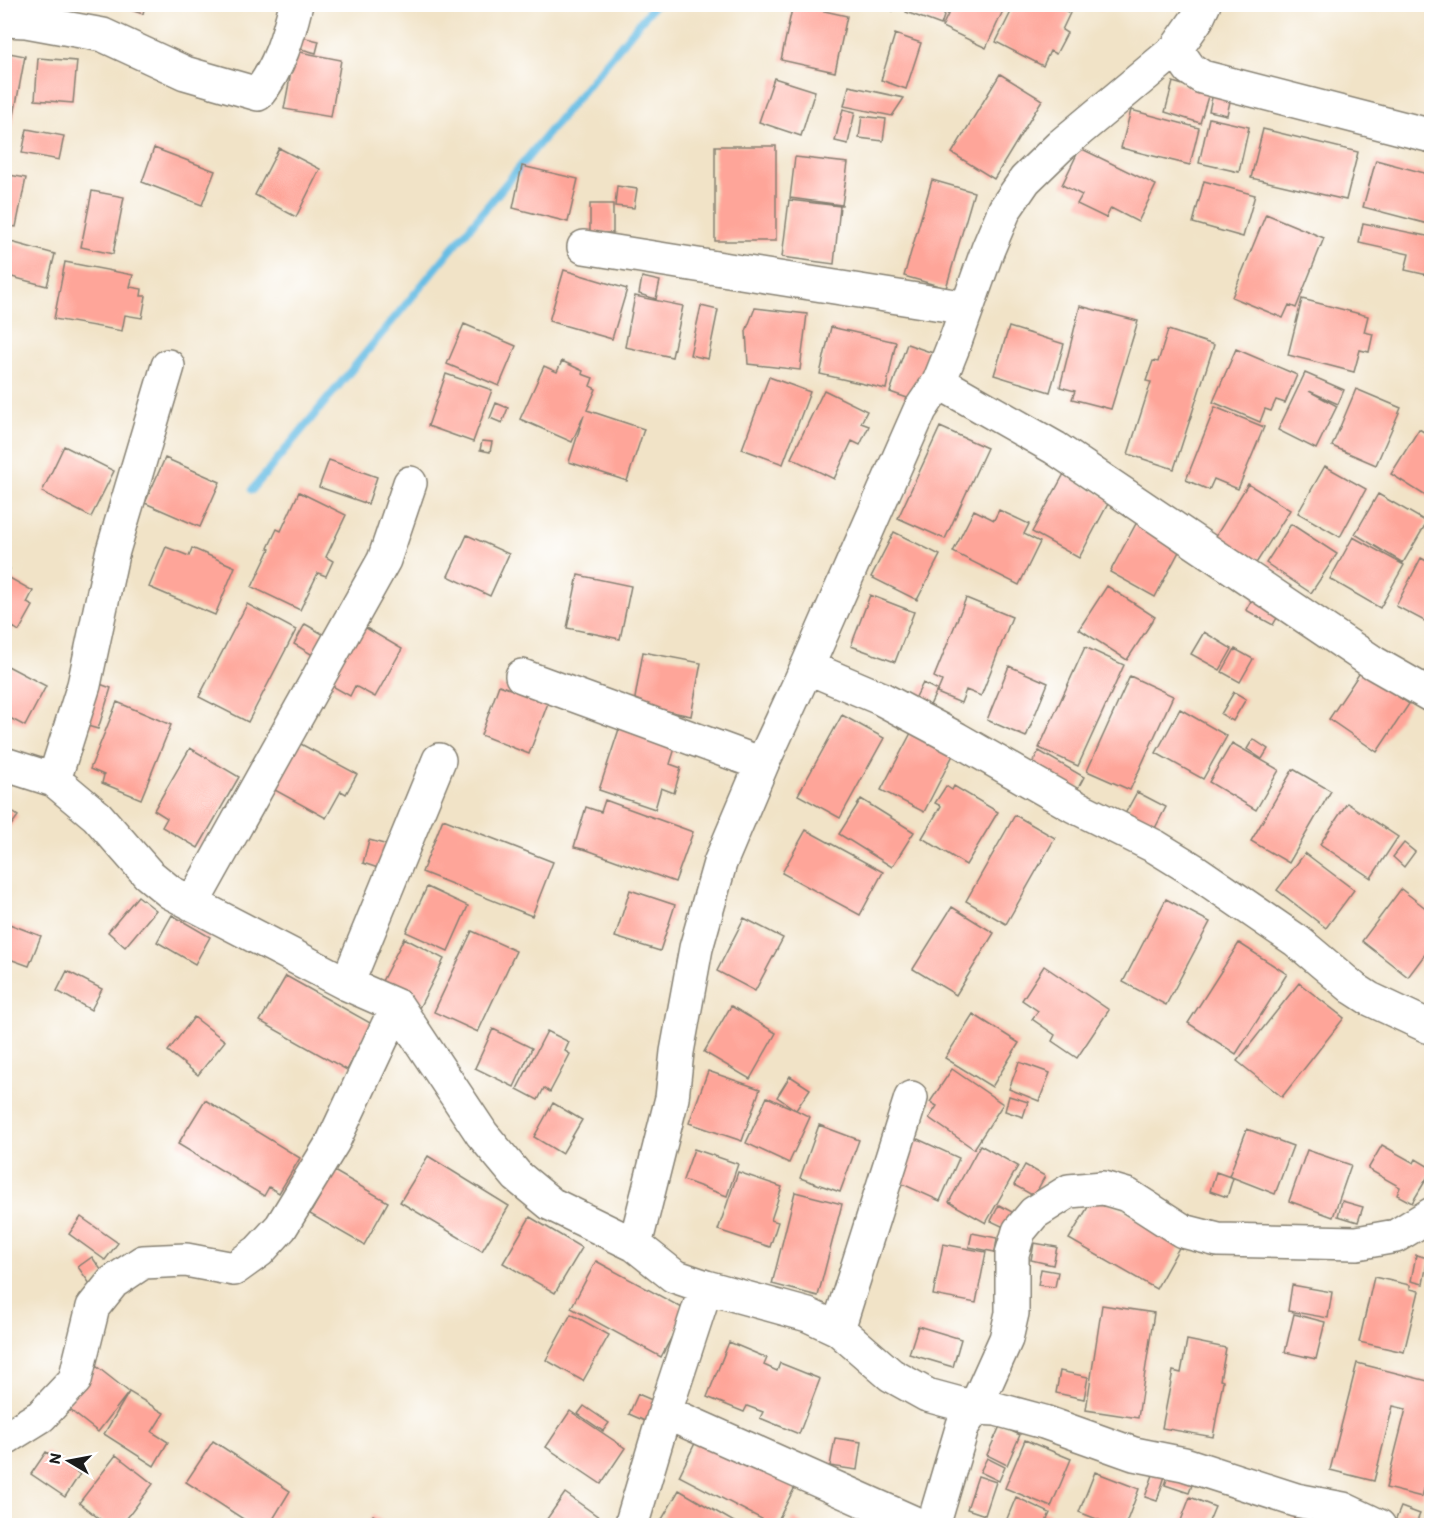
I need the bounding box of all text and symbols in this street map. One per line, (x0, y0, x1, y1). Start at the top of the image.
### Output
north arrow (39, 1431, 99, 1491)
text: N (44, 1452, 65, 1465)

